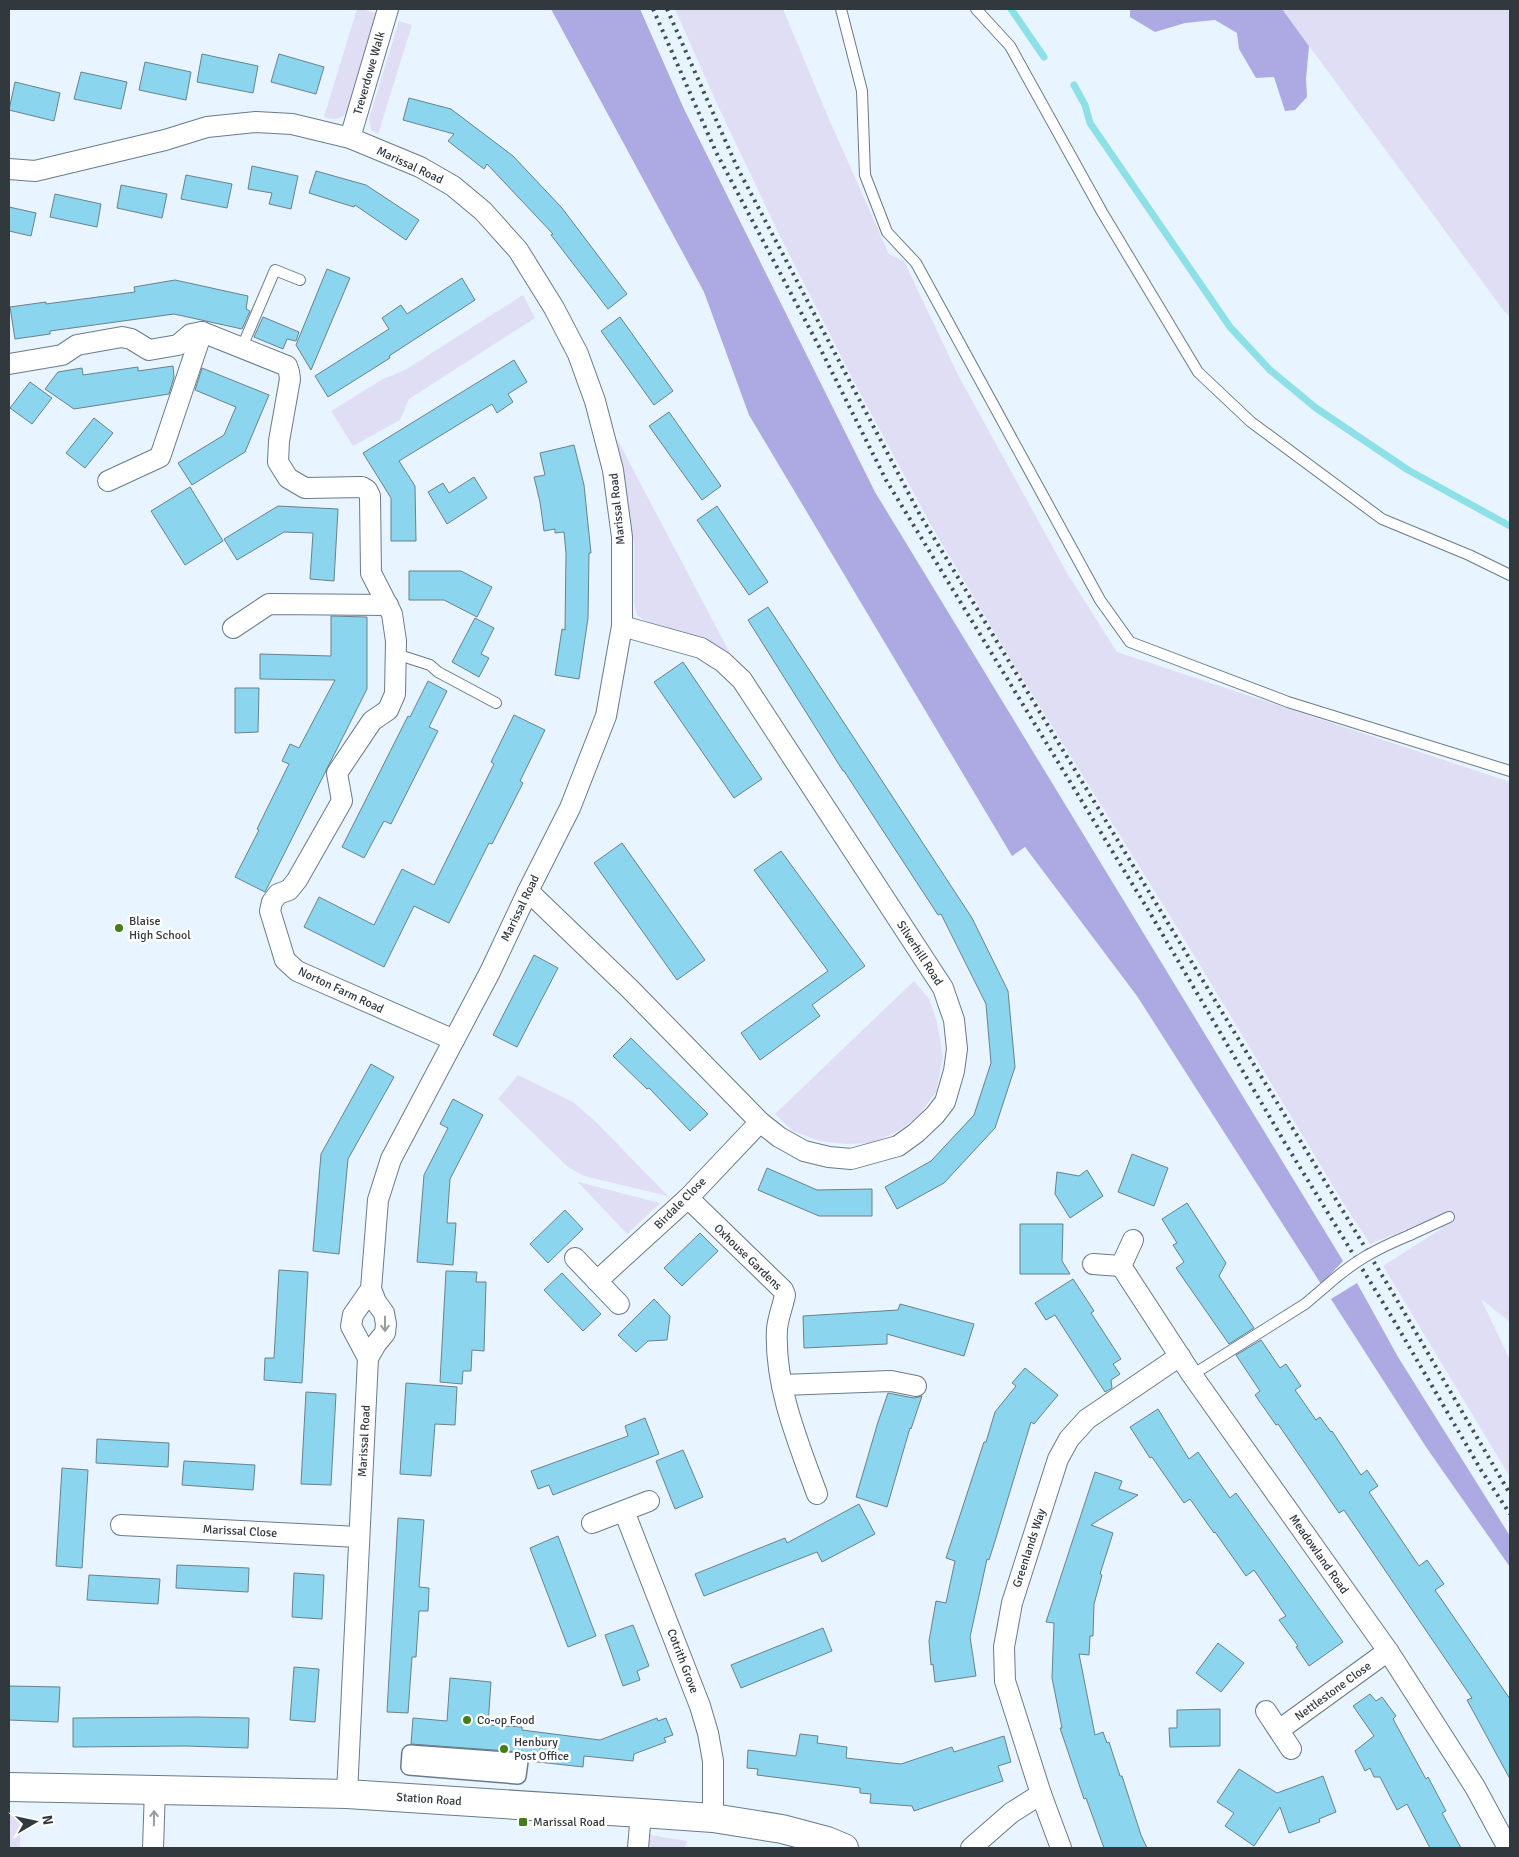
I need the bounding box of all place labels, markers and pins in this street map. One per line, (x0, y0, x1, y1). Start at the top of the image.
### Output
place label: Blaise High School (129, 914, 191, 943)
marker: Blaise High School (113, 922, 125, 934)
place label: Co-op Food (477, 1713, 535, 1728)
marker: Co-op Food (461, 1714, 473, 1726)
place label: Henbury Post Office (514, 1735, 569, 1764)
marker: Henbury Post Office (498, 1743, 510, 1755)
place label: Marissal Road (533, 1815, 605, 1830)
marker: Marissal Road (517, 1816, 529, 1828)

